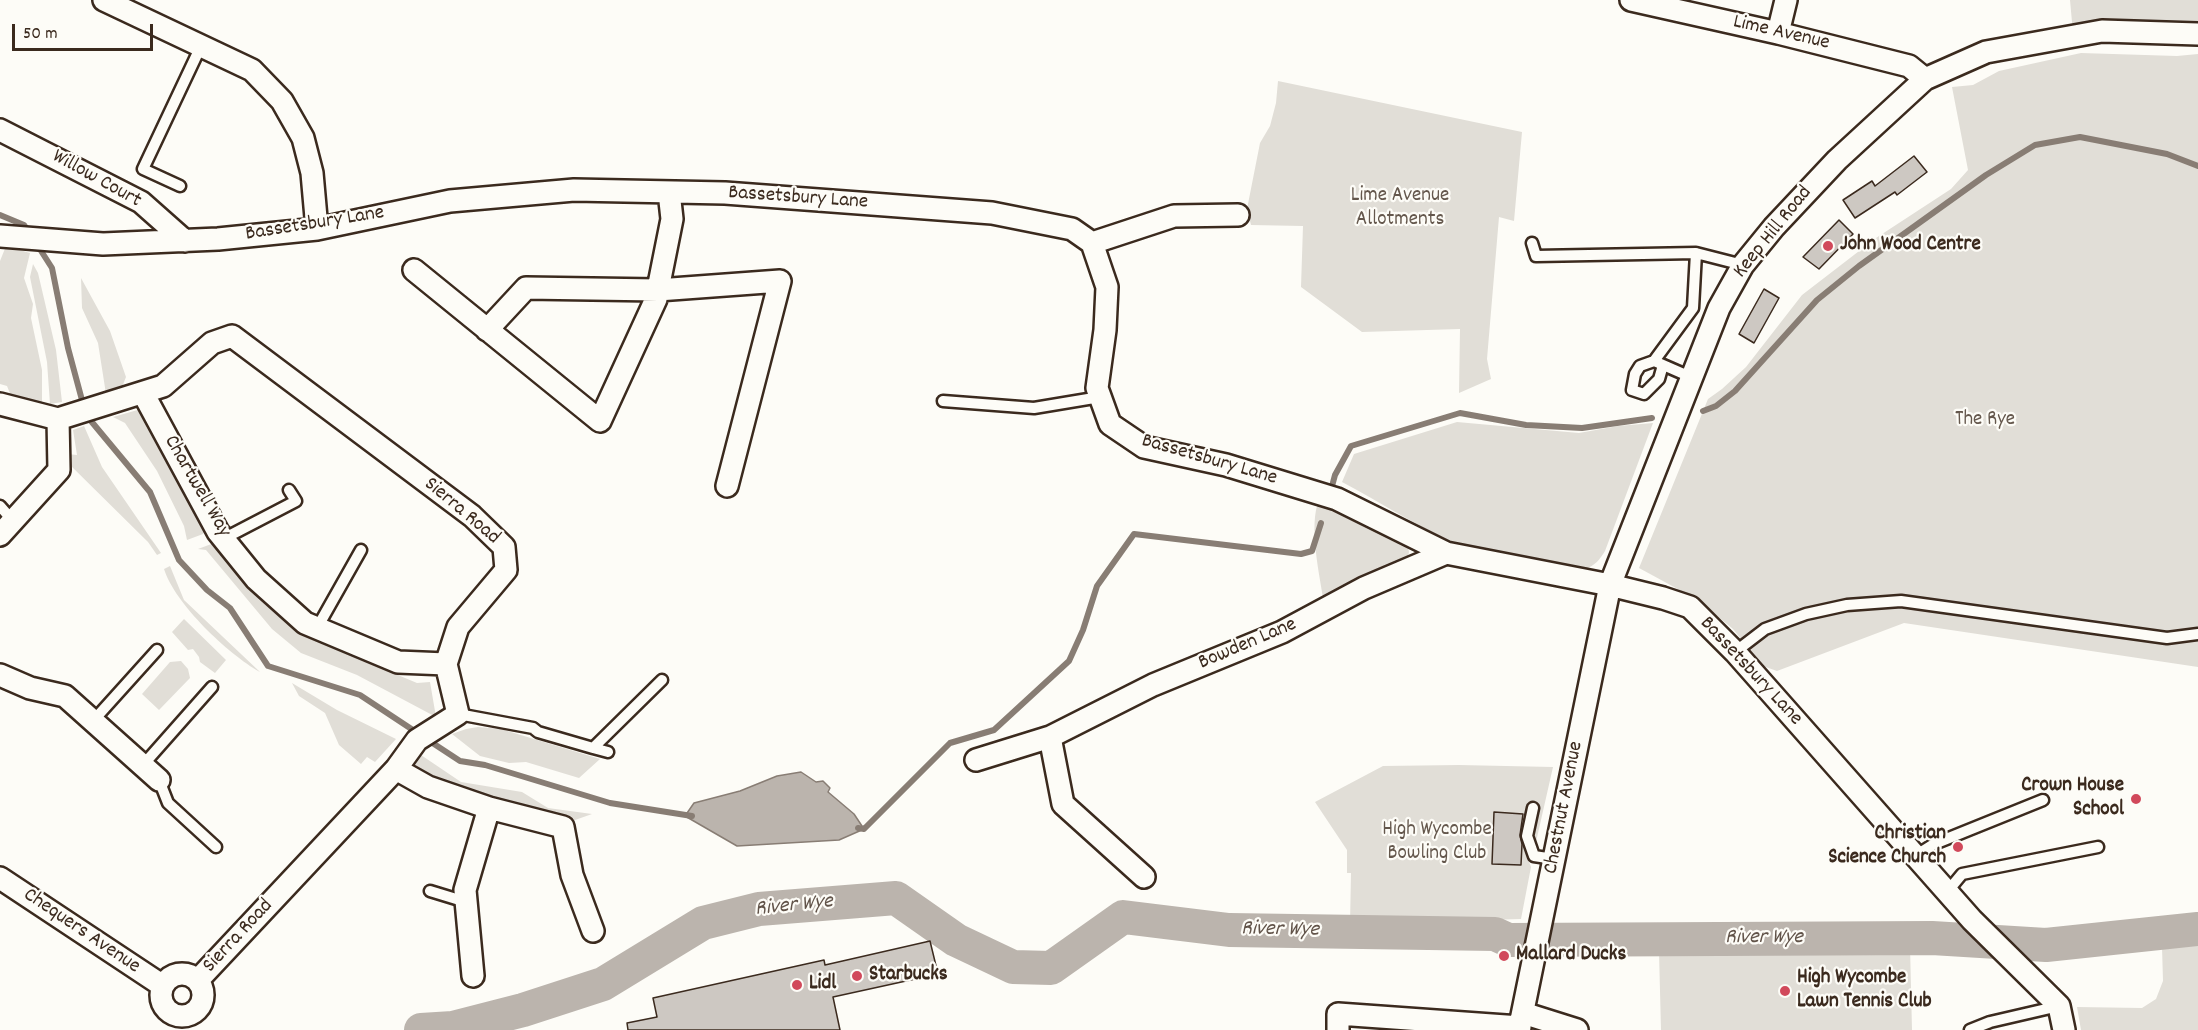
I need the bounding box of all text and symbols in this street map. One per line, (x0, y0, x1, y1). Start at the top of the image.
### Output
street label: Lime Avenue (1730, 11, 1832, 57)
scale bar (15, 12, 156, 50)
text: 50 m (23, 22, 58, 47)
street label: Willow Court (47, 145, 145, 215)
street label: Bassetsbury Lane (727, 182, 869, 216)
street label: Keep Hill Road (1729, 182, 1819, 284)
park label: Lime Avenue Allotments (1351, 184, 1449, 234)
street label: Bassetsbury Lane (244, 202, 386, 248)
place label: John Wood Centre (1840, 233, 1981, 259)
marker: John Wood Centre (1821, 239, 1835, 253)
park label: The Rye (1955, 408, 2015, 434)
street label: Bassetsbury Lane (1138, 430, 1280, 492)
street label: Chartwell Way (157, 432, 235, 542)
street label: Sierra Road (418, 473, 504, 551)
street label: Bassetsbury Lane (1693, 612, 1807, 732)
street label: Bowden Lane (1195, 613, 1301, 677)
street label: Chestnut Avenue (1540, 740, 1590, 876)
place label: Crown House School (2021, 774, 2124, 824)
marker: Crown House School (2129, 792, 2143, 806)
park label: High Wycombe Bowling Club (1382, 818, 1492, 868)
place label: Christian Science Church (1828, 822, 1946, 872)
marker: Christian Science Church (1951, 840, 1965, 854)
street label: Chequers Avenue (18, 884, 144, 980)
water label: River Wye (754, 890, 834, 924)
street label: Sierra Road (198, 895, 280, 979)
water label: River Wye (1241, 917, 1319, 945)
water label: River Wye (1725, 926, 1803, 952)
place label: Mallard Ducks (1516, 943, 1626, 969)
marker: Mallard Ducks (1497, 949, 1511, 963)
place label: Starbucks (869, 963, 948, 989)
place label: High Wycombe Lawn Tennis Club (1797, 966, 1932, 1016)
marker: Starbucks (850, 969, 864, 983)
place label: Lidl (809, 972, 836, 998)
marker: Lidl (790, 978, 804, 992)
marker: High Wycombe Lawn Tennis Club (1778, 984, 1792, 998)

